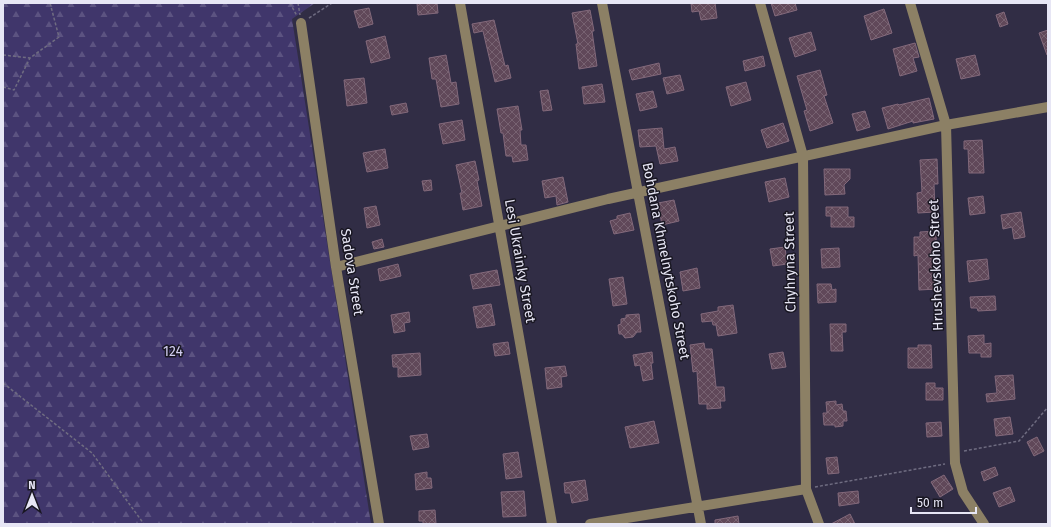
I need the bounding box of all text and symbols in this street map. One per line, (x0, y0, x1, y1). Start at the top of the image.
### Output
street label: Bohdana Khmelnytskoho Street (639, 161, 694, 362)
street label: Lesi Ukrainky Street (501, 198, 539, 325)
street label: Hrushevskoho Street (925, 198, 947, 331)
street label: Chyhryna Street (781, 211, 799, 312)
street label: Sadova Street (337, 227, 367, 318)
park label: 124 (163, 343, 184, 360)
north arrow (12, 475, 52, 515)
text: N (28, 479, 36, 492)
scale bar (911, 489, 976, 515)
text: 50 m (917, 496, 943, 510)

